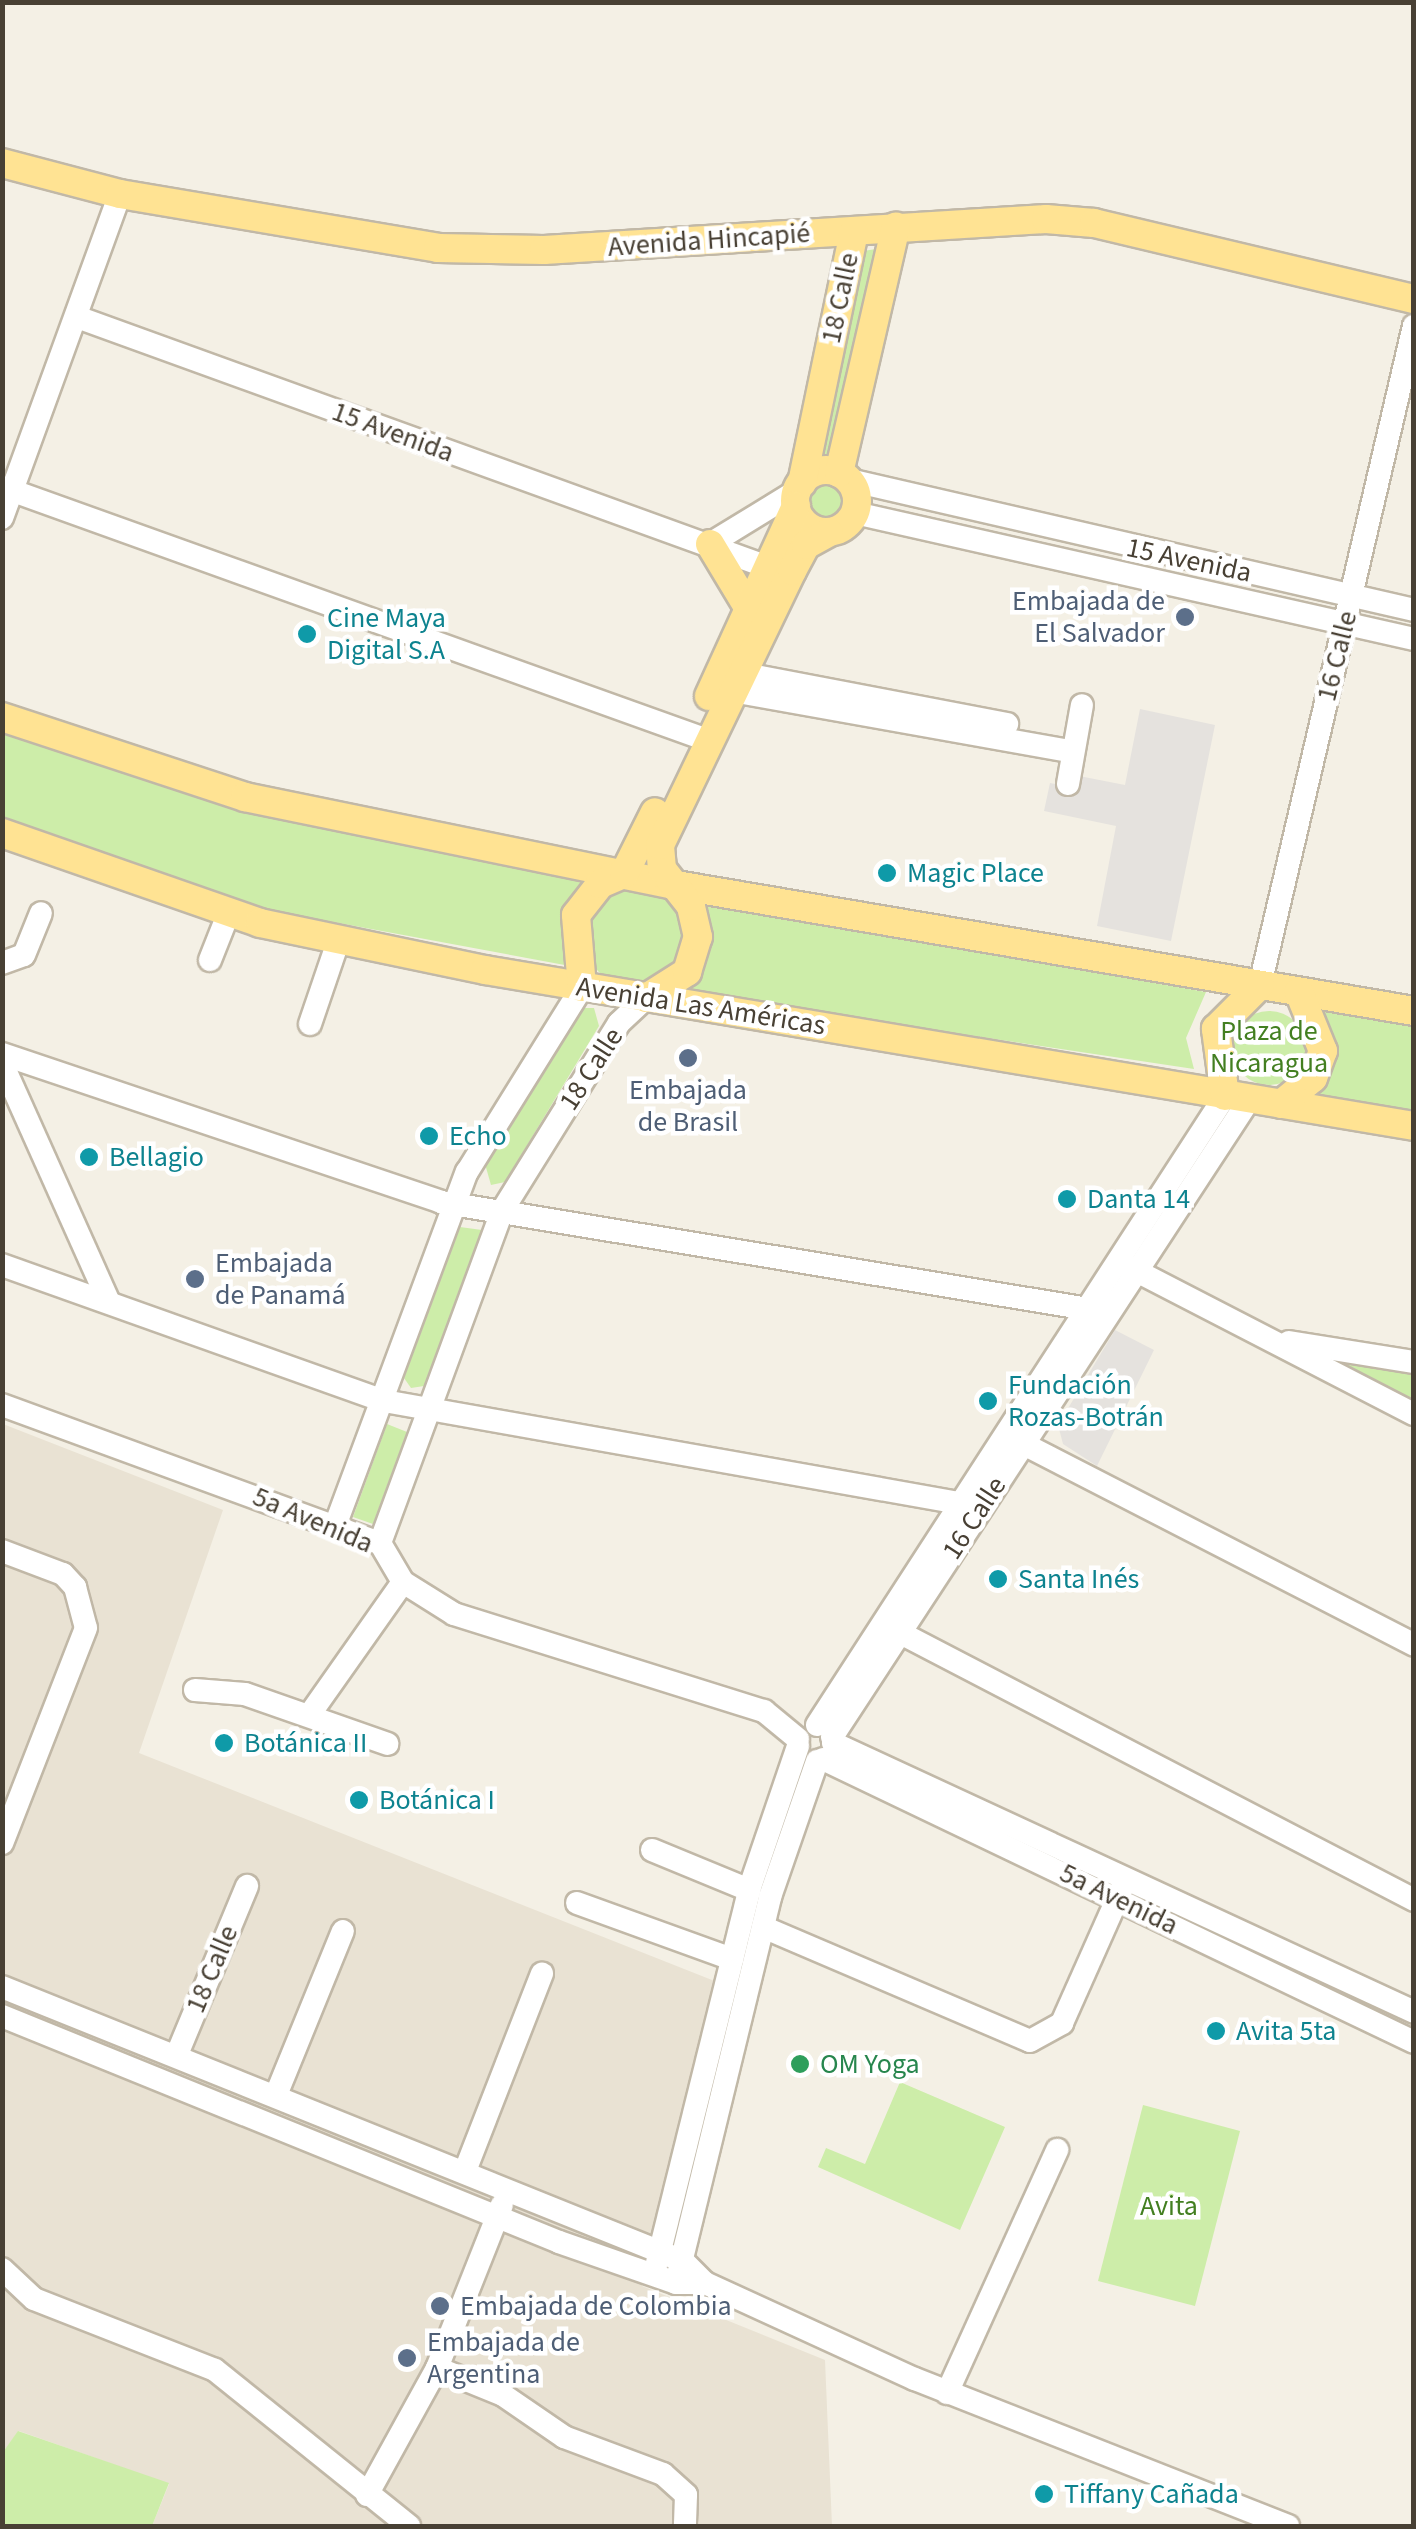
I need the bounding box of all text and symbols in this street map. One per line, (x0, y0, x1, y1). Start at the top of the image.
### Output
street label: Avenida Hincapié (607, 216, 811, 264)
street label: 18 Calle (814, 250, 866, 346)
street label: 15 Avenida (328, 394, 458, 470)
street label: 15 Avenida (1123, 530, 1255, 590)
place label: Embajada de El Salvador (1012, 584, 1165, 650)
place label: Cine Maya Digital S.A (327, 601, 446, 667)
marker: Embajada de El Salvador (1174, 606, 1196, 628)
street label: 16 Calle (1310, 607, 1364, 705)
marker: Cine Maya Digital S.A (296, 623, 318, 645)
place label: Magic Place (907, 856, 1044, 890)
marker: Magic Place (876, 862, 898, 884)
street label: Avenida Las Américas (574, 970, 828, 1042)
park label: Plaza de Nicaragua (1210, 1014, 1328, 1080)
street label: 18 Calle (552, 1021, 630, 1117)
marker: Embajada de Brasil (677, 1047, 699, 1069)
place label: Embajada de Brasil (629, 1073, 747, 1139)
place label: Echo (449, 1119, 507, 1153)
marker: Echo (418, 1125, 440, 1147)
place label: Bellagio (109, 1140, 204, 1174)
marker: Bellagio (78, 1146, 100, 1168)
place label: Danta 14 (1087, 1182, 1190, 1216)
marker: Danta 14 (1056, 1188, 1078, 1210)
place label: Embajada de Panamá (215, 1246, 346, 1312)
marker: Embajada de Panamá (184, 1268, 206, 1290)
place label: Fundación Rozas-Botrán (1008, 1368, 1164, 1434)
marker: Fundación Rozas-Botrán (977, 1390, 999, 1412)
street label: 16 Calle (935, 1470, 1013, 1566)
street label: 5a Avenida (248, 1480, 378, 1560)
place label: Santa Inés (1018, 1562, 1139, 1596)
marker: Santa Inés (987, 1568, 1009, 1590)
place label: Botánica II (244, 1726, 367, 1760)
marker: Botánica II (213, 1732, 235, 1754)
place label: Botánica I (379, 1783, 495, 1817)
marker: Botánica I (348, 1789, 370, 1811)
street label: 5a Avenida (1054, 1856, 1184, 1942)
street label: 18 Calle (179, 1920, 245, 2018)
place label: Avita 5ta (1236, 2014, 1336, 2048)
marker: Avita 5ta (1205, 2020, 1227, 2042)
place label: OM Yoga (820, 2047, 920, 2081)
marker: OM Yoga (789, 2053, 811, 2075)
park label: Avita (1140, 2189, 1198, 2223)
place label: Embajada de Colombia (460, 2289, 732, 2323)
marker: Embajada de Colombia (429, 2295, 451, 2317)
place label: Embajada de Argentina (427, 2325, 580, 2391)
marker: Embajada de Argentina (396, 2347, 418, 2369)
place label: Tiffany Cañada (1064, 2477, 1239, 2511)
marker: Tiffany Cañada (1033, 2483, 1055, 2505)

